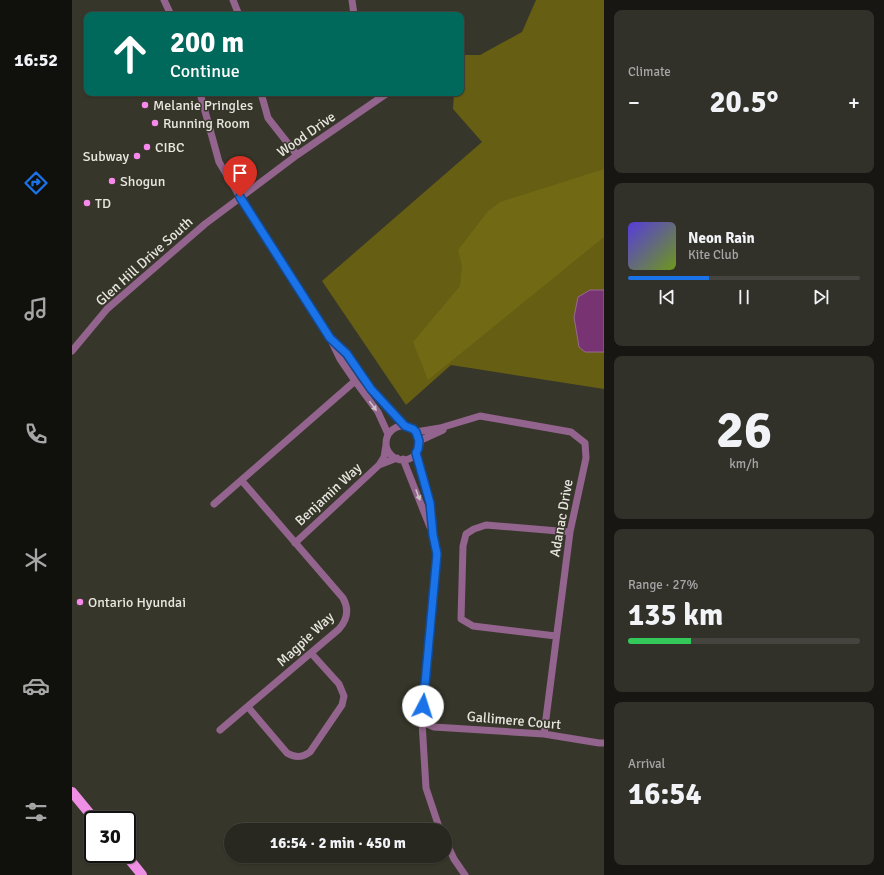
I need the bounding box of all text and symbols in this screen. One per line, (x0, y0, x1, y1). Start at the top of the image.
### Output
text: 200 m (170, 26, 244, 60)
icon: ahead (104, 28, 156, 80)
text: 16:52 (14, 49, 58, 71)
text: Continue (170, 60, 240, 82)
text: Climate (628, 64, 671, 80)
text: 20.5° (709, 84, 779, 121)
text: − (628, 89, 640, 116)
text: + (848, 89, 860, 116)
place label: Melanie Pringles (153, 97, 253, 114)
marker: Melanie Pringles (140, 100, 150, 110)
street label: Wood Drive (274, 108, 339, 161)
place label: Running Room (163, 115, 250, 132)
marker: Running Room (150, 118, 160, 128)
place label: CIBC (155, 139, 184, 156)
marker: CIBC (142, 142, 152, 152)
place label: Subway (83, 148, 129, 165)
marker: Subway (132, 151, 142, 161)
pin (223, 156, 257, 197)
icon: arrive (229, 162, 251, 184)
icon: directions (22, 169, 50, 197)
place label: Shogun (120, 173, 165, 190)
marker: Shogun (107, 176, 117, 186)
place label: TD (95, 195, 111, 212)
marker: TD (82, 198, 92, 208)
street label: Glen Hill Drive South (92, 213, 196, 309)
text: Neon Rain (688, 229, 755, 247)
text: Kite Club (688, 247, 739, 263)
icon: previous (656, 286, 678, 308)
icon: pause (733, 286, 755, 308)
icon: next (810, 286, 832, 308)
icon: music (22, 295, 50, 323)
text: 26 (716, 398, 772, 462)
one-way arrow (369, 401, 378, 412)
icon: phone (22, 420, 50, 448)
text: km/h (729, 456, 759, 472)
street label: Benjamin Way (292, 459, 365, 529)
street label: Adanac Drive (546, 478, 577, 558)
one-way arrow (415, 490, 421, 502)
icon: climate (22, 546, 50, 574)
text: Range · 27% (628, 577, 698, 593)
place label: Ontario Hyundai (88, 594, 186, 611)
marker: Ontario Hyundai (75, 597, 85, 607)
text: 135 km (628, 597, 723, 634)
street label: Magpie Way (273, 608, 338, 670)
icon: car (22, 672, 50, 700)
position arrow (402, 685, 444, 727)
street label: Gallimere Court (466, 708, 562, 733)
text: Arrival (628, 756, 665, 772)
text: 16:54 (628, 776, 702, 813)
icon: filters (22, 798, 50, 826)
speed limit sign: 30 (84, 811, 136, 863)
text: 16:54 · 2 min · 450 m (270, 834, 406, 852)

